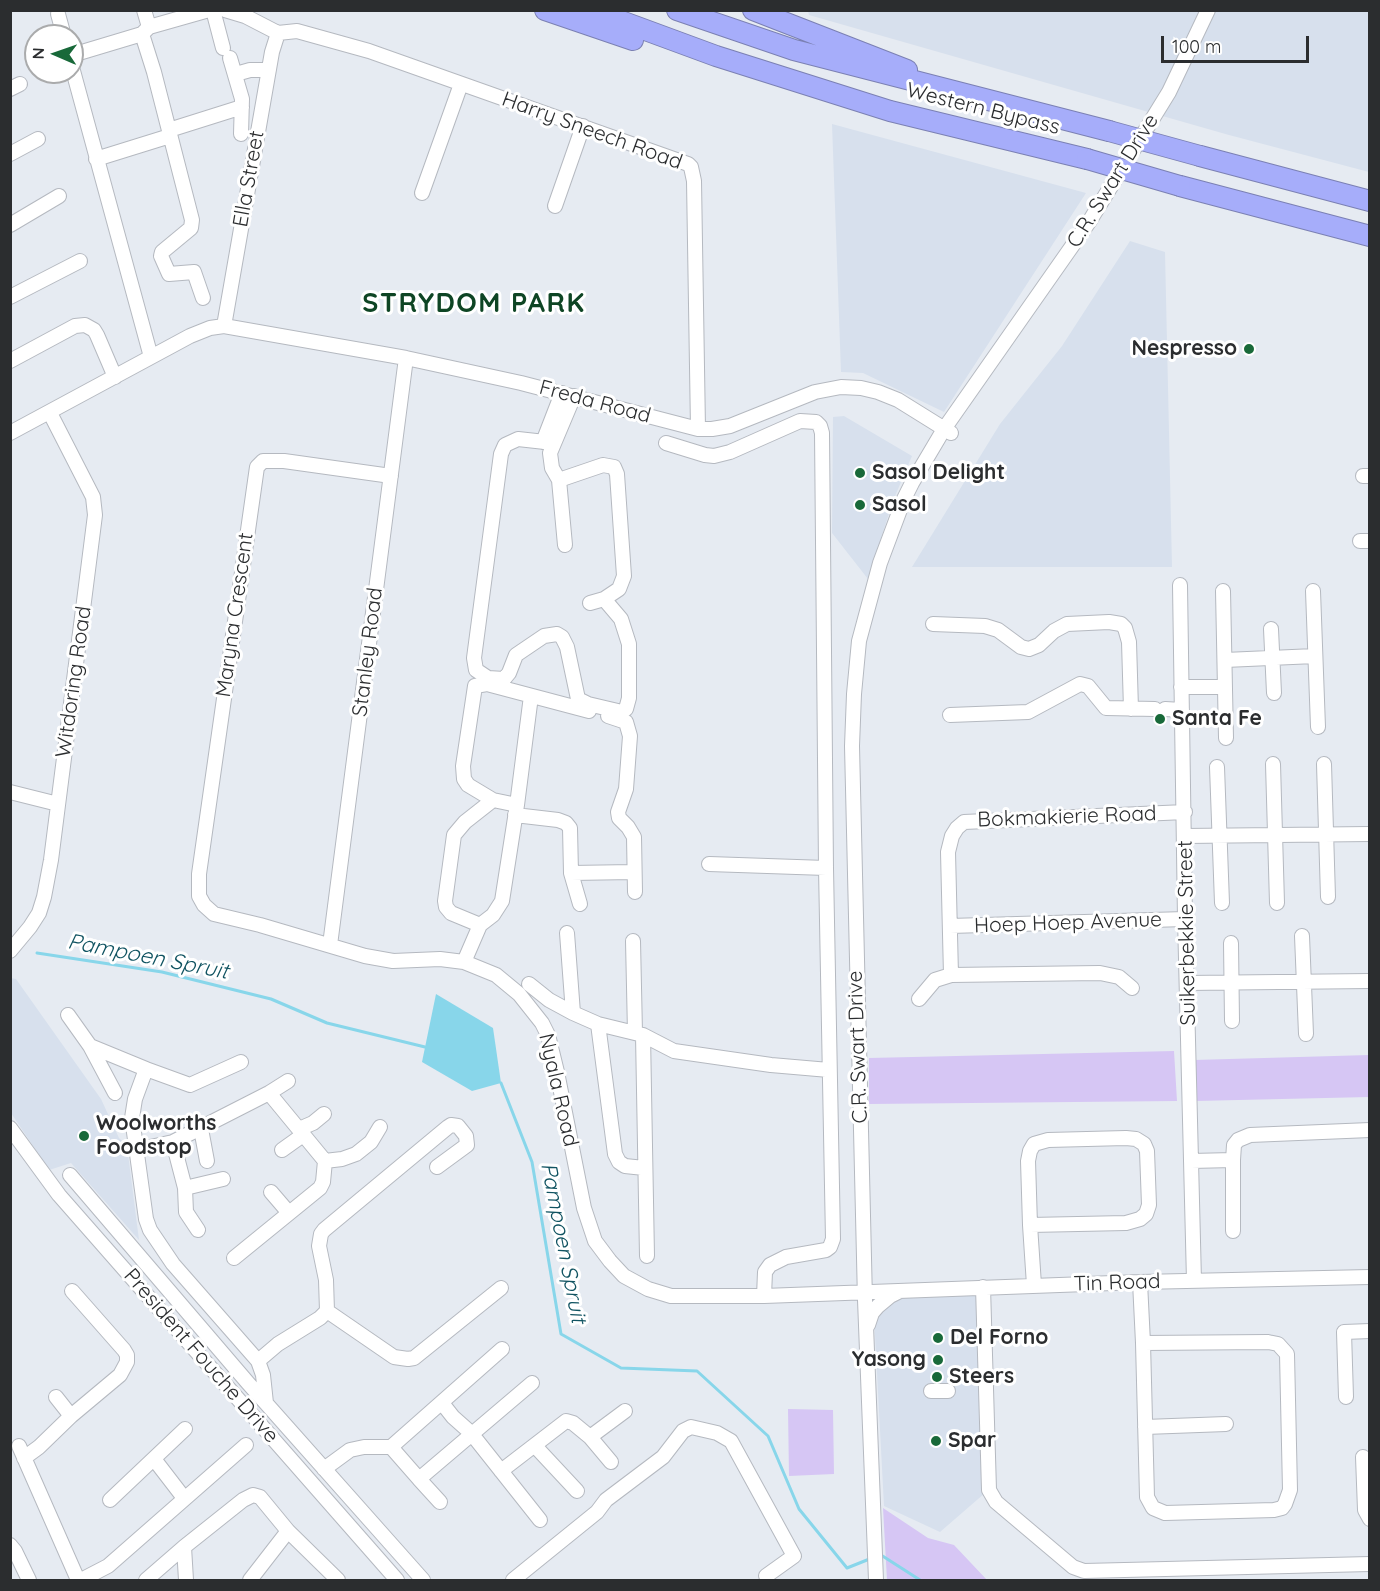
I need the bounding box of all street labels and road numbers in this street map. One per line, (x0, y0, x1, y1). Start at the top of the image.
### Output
street label: Western Bypass (904, 78, 1062, 140)
street label: Harry Sneech Road (498, 87, 686, 175)
street label: C.R. Swart Drive (1062, 109, 1164, 253)
street label: Ella Street (228, 129, 270, 229)
street label: Freda Road (536, 375, 654, 429)
street label: Maryna Crescent (211, 531, 259, 699)
street label: Stanley Road (348, 586, 388, 718)
street label: Witdoring Road (51, 605, 97, 759)
street label: Bokmakierie Road (977, 801, 1157, 833)
street label: Suikerbekkie Street (1173, 840, 1201, 1026)
street label: Hoep Hoep Avenue (974, 907, 1162, 939)
street label: C.R. Swart Drive (843, 970, 873, 1124)
street label: Nyala Road (533, 1031, 583, 1149)
street label: President Fouche Drive (118, 1264, 284, 1448)
street label: Tin Road (1073, 1269, 1161, 1297)

